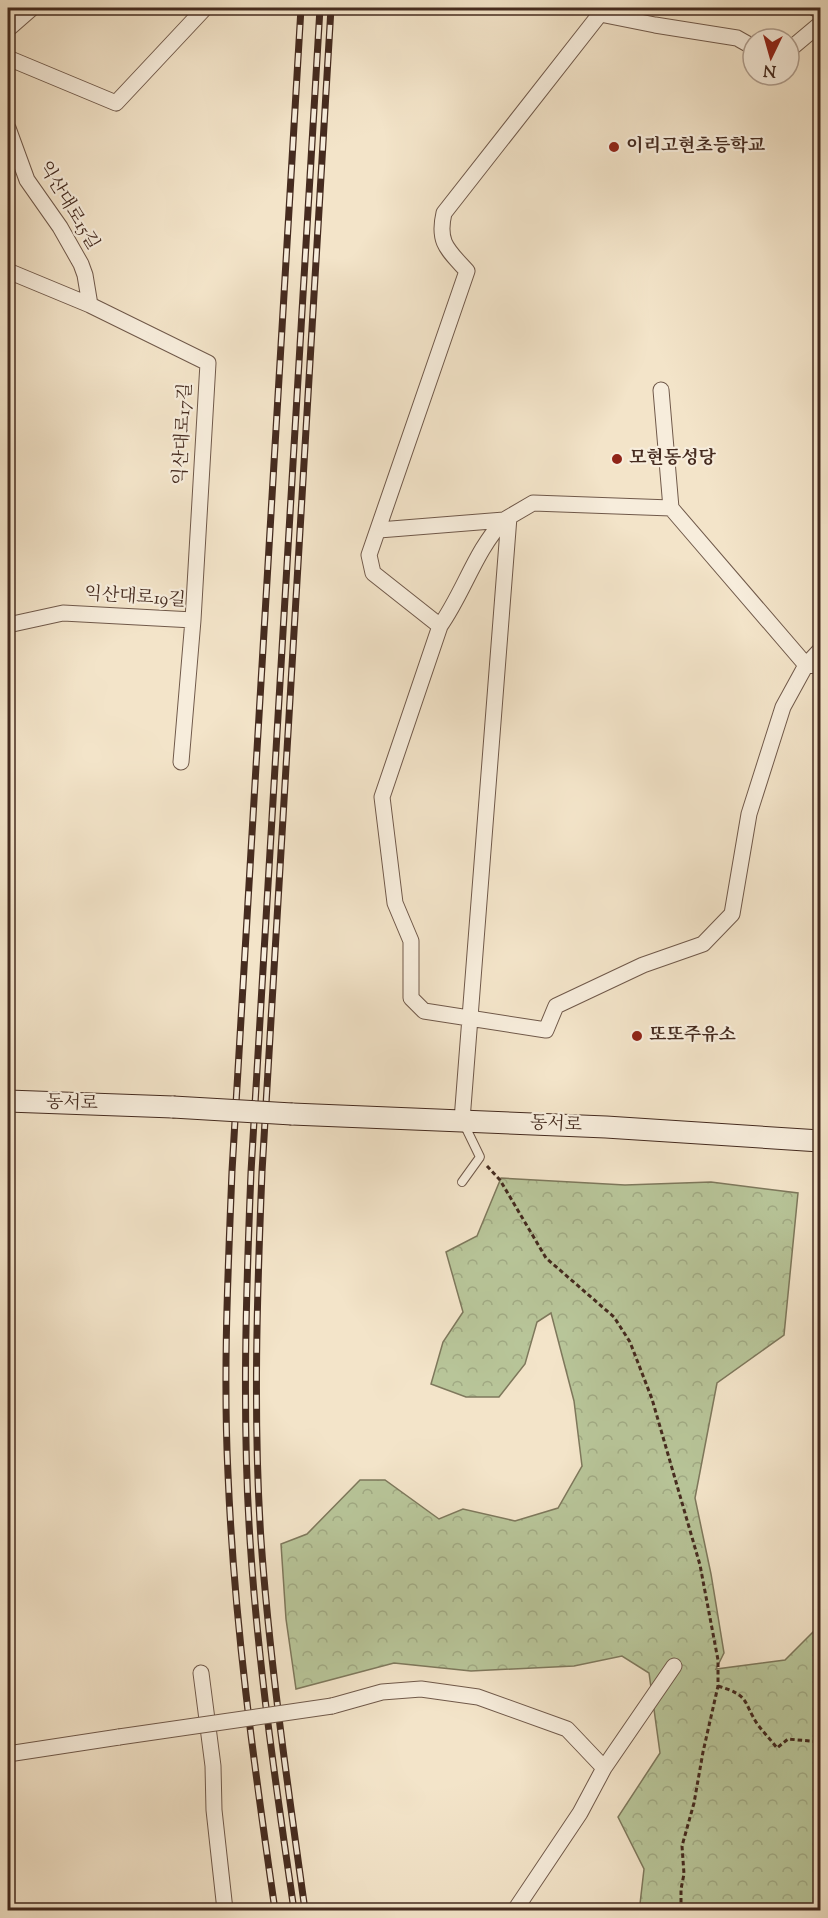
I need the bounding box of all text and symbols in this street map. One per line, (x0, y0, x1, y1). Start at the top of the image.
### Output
north arrow (741, 27, 801, 87)
text: N (762, 57, 777, 81)
place label: 이리고현초등학교 (626, 134, 766, 160)
marker: 이리고현초등학교 (607, 140, 621, 154)
street label: 익산대로15길 (31, 157, 105, 255)
street label: 익산대로17길 (168, 382, 200, 486)
place label: 모현동성당 (629, 446, 717, 472)
marker: 모현동성당 (610, 452, 624, 466)
street label: 익산대로19길 (83, 581, 187, 615)
place label: 또또주유소 (649, 1023, 737, 1049)
marker: 또또주유소 (630, 1029, 644, 1043)
street label: 동서로 (45, 1090, 99, 1118)
street label: 동서로 (529, 1111, 583, 1139)

